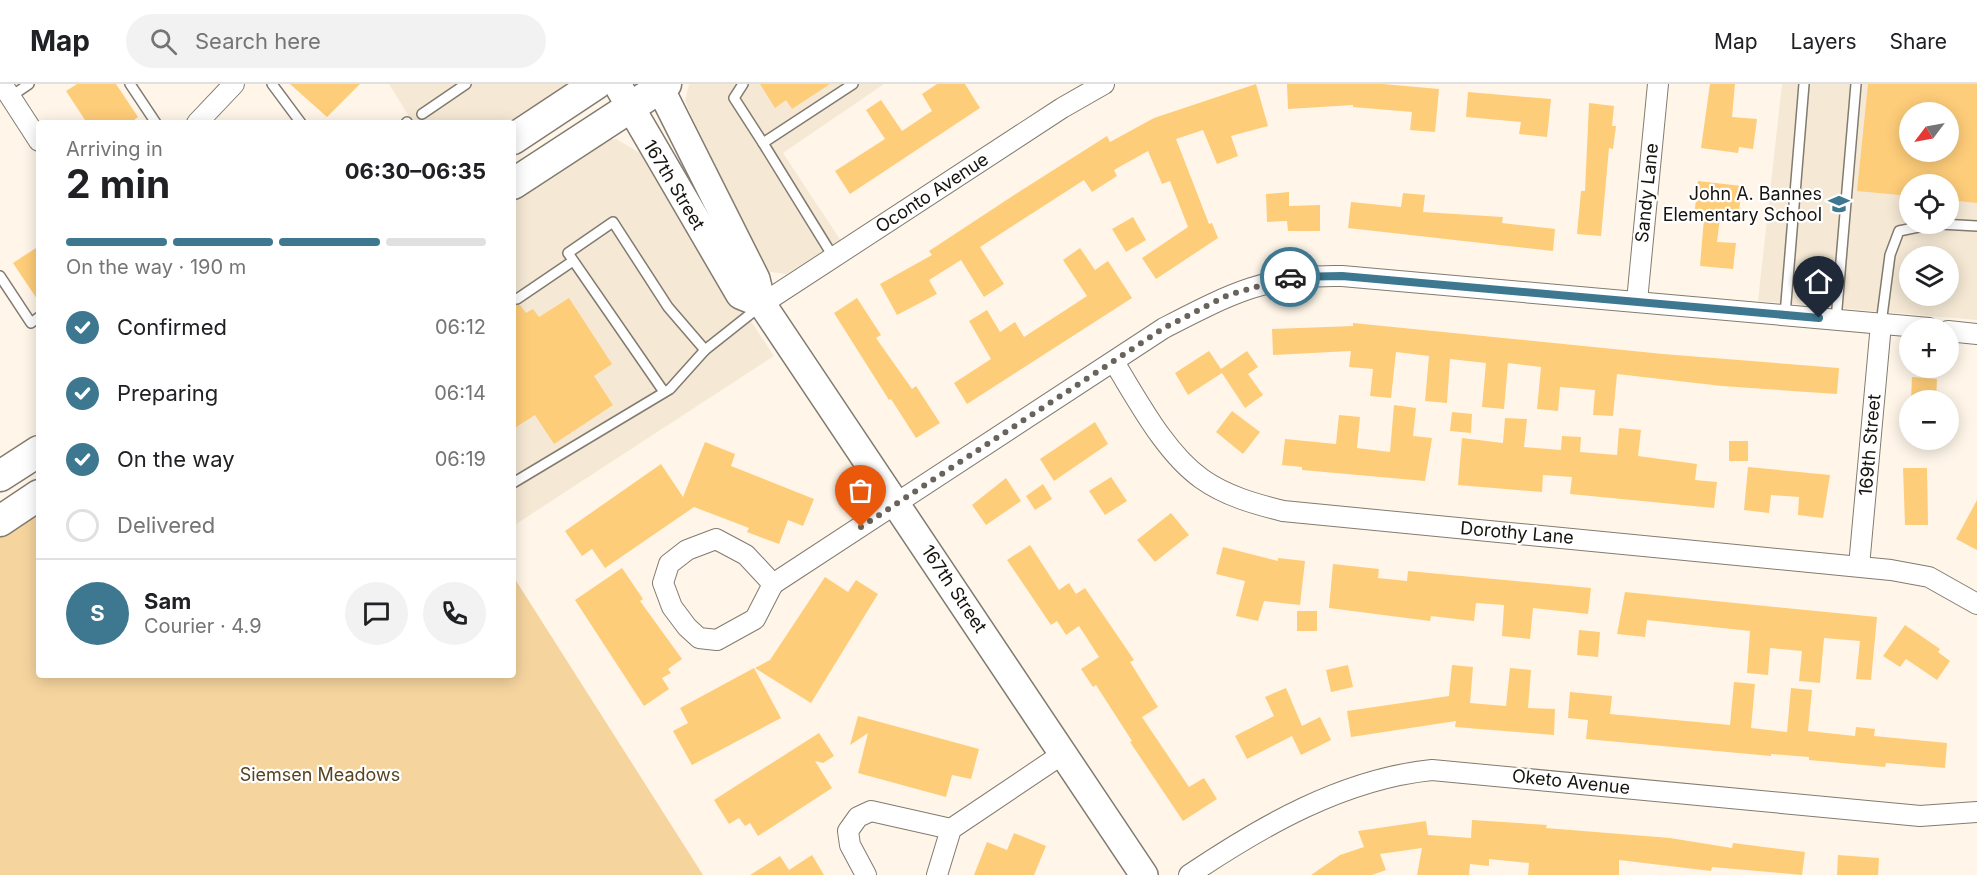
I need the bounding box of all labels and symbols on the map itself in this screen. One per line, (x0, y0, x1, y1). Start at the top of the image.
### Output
north arrow (1899, 102, 1959, 162)
street label: 167th Street (639, 136, 710, 234)
street label: Sandy Lane (1631, 142, 1662, 244)
street label: Oconto Avenue (871, 148, 992, 237)
place label: John A. Bannes Elementary School (1663, 183, 1822, 225)
school or university icon: John A. Bannes Elementary School (1827, 192, 1851, 216)
courier (1260, 247, 1320, 307)
pin (1793, 256, 1844, 318)
street label: 169th Street (1855, 393, 1884, 497)
pin (835, 465, 886, 527)
street label: Dorothy Lane (1459, 517, 1575, 548)
street label: 167th Street (917, 541, 991, 637)
park label: Siemsen Meadows (240, 764, 400, 785)
street label: Oketo Avenue (1511, 765, 1631, 798)

